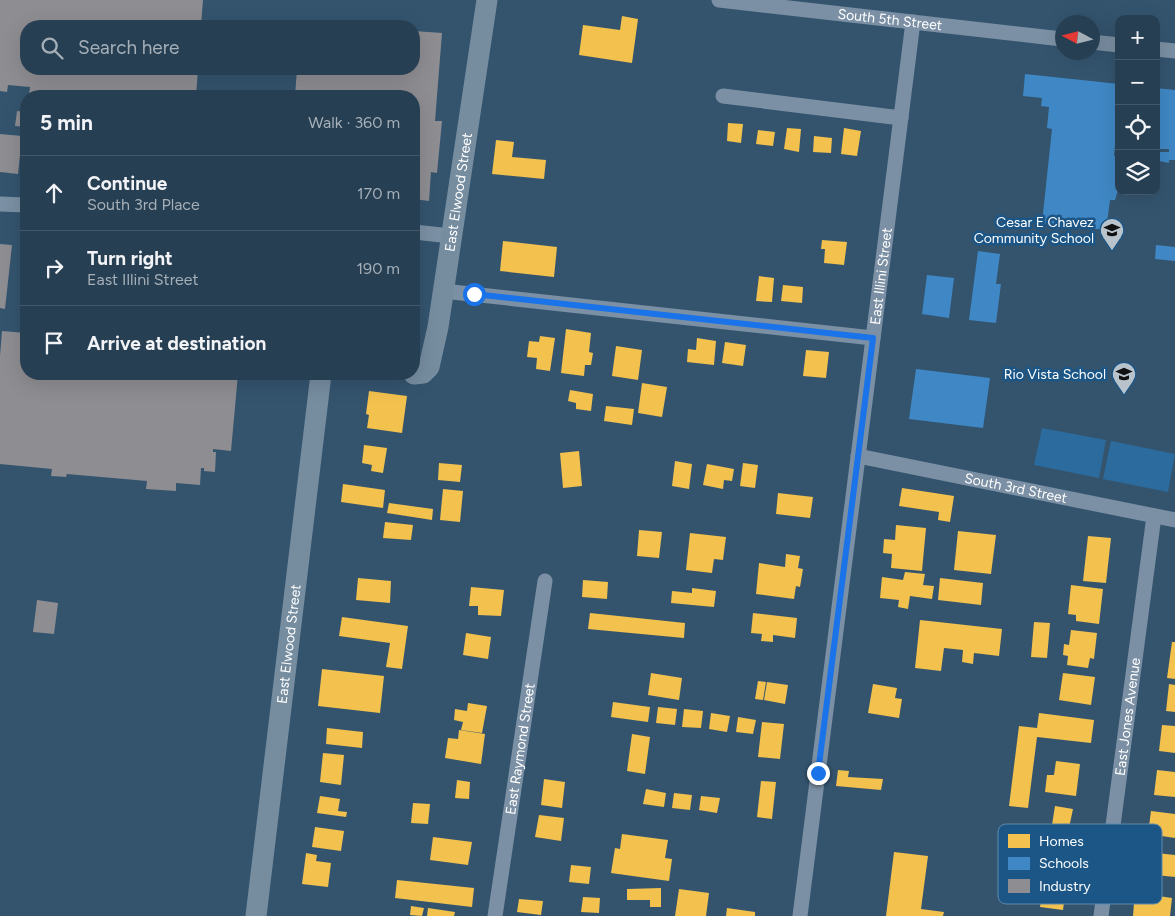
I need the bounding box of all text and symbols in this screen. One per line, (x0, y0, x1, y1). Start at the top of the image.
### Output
street label: South 5th Street (837, 5, 943, 34)
north arrow (1055, 15, 1100, 60)
map controls (1115, 15, 1160, 195)
button: + (1115, 15, 1160, 60)
search box (20, 20, 420, 75)
icon: search (38, 34, 66, 62)
text: Search here (78, 36, 180, 59)
button: − (1115, 60, 1160, 105)
button: locate (1115, 105, 1160, 150)
text: 5 min (40, 110, 93, 135)
text: Walk · 360 m (308, 113, 400, 132)
street label: East Elwood Street (441, 131, 476, 253)
button: layers (1115, 150, 1160, 195)
text: Continue (87, 172, 167, 195)
icon: ahead (40, 179, 68, 207)
text: 170 m (357, 184, 400, 203)
text: South 3rd Place (87, 195, 200, 214)
place label: Cesar E Chavez Community School (974, 214, 1094, 247)
school or university icon: Cesar E Chavez Community School (1099, 217, 1125, 251)
street label: East Illini Street (866, 227, 895, 326)
text: Turn right (87, 247, 173, 270)
icon: right (40, 254, 68, 282)
text: 190 m (357, 259, 400, 278)
text: East Illini Street (87, 270, 199, 289)
route start (463, 283, 486, 306)
icon: arrive (40, 329, 68, 357)
text: Arrive at destination (87, 332, 266, 355)
school or university icon: Rio Vista School (1111, 361, 1137, 395)
place label: Rio Vista School (1004, 366, 1106, 383)
street label: South 3rd Street (963, 469, 1069, 507)
street label: East Elwood Street (273, 583, 304, 705)
street label: East Jones Avenue (1111, 656, 1144, 777)
street label: East Raymond Street (502, 682, 538, 816)
route end (807, 762, 830, 785)
legend (998, 824, 1162, 904)
text: Homes (1039, 833, 1084, 850)
text: Schools (1039, 855, 1089, 872)
text: Industry (1039, 878, 1091, 895)

